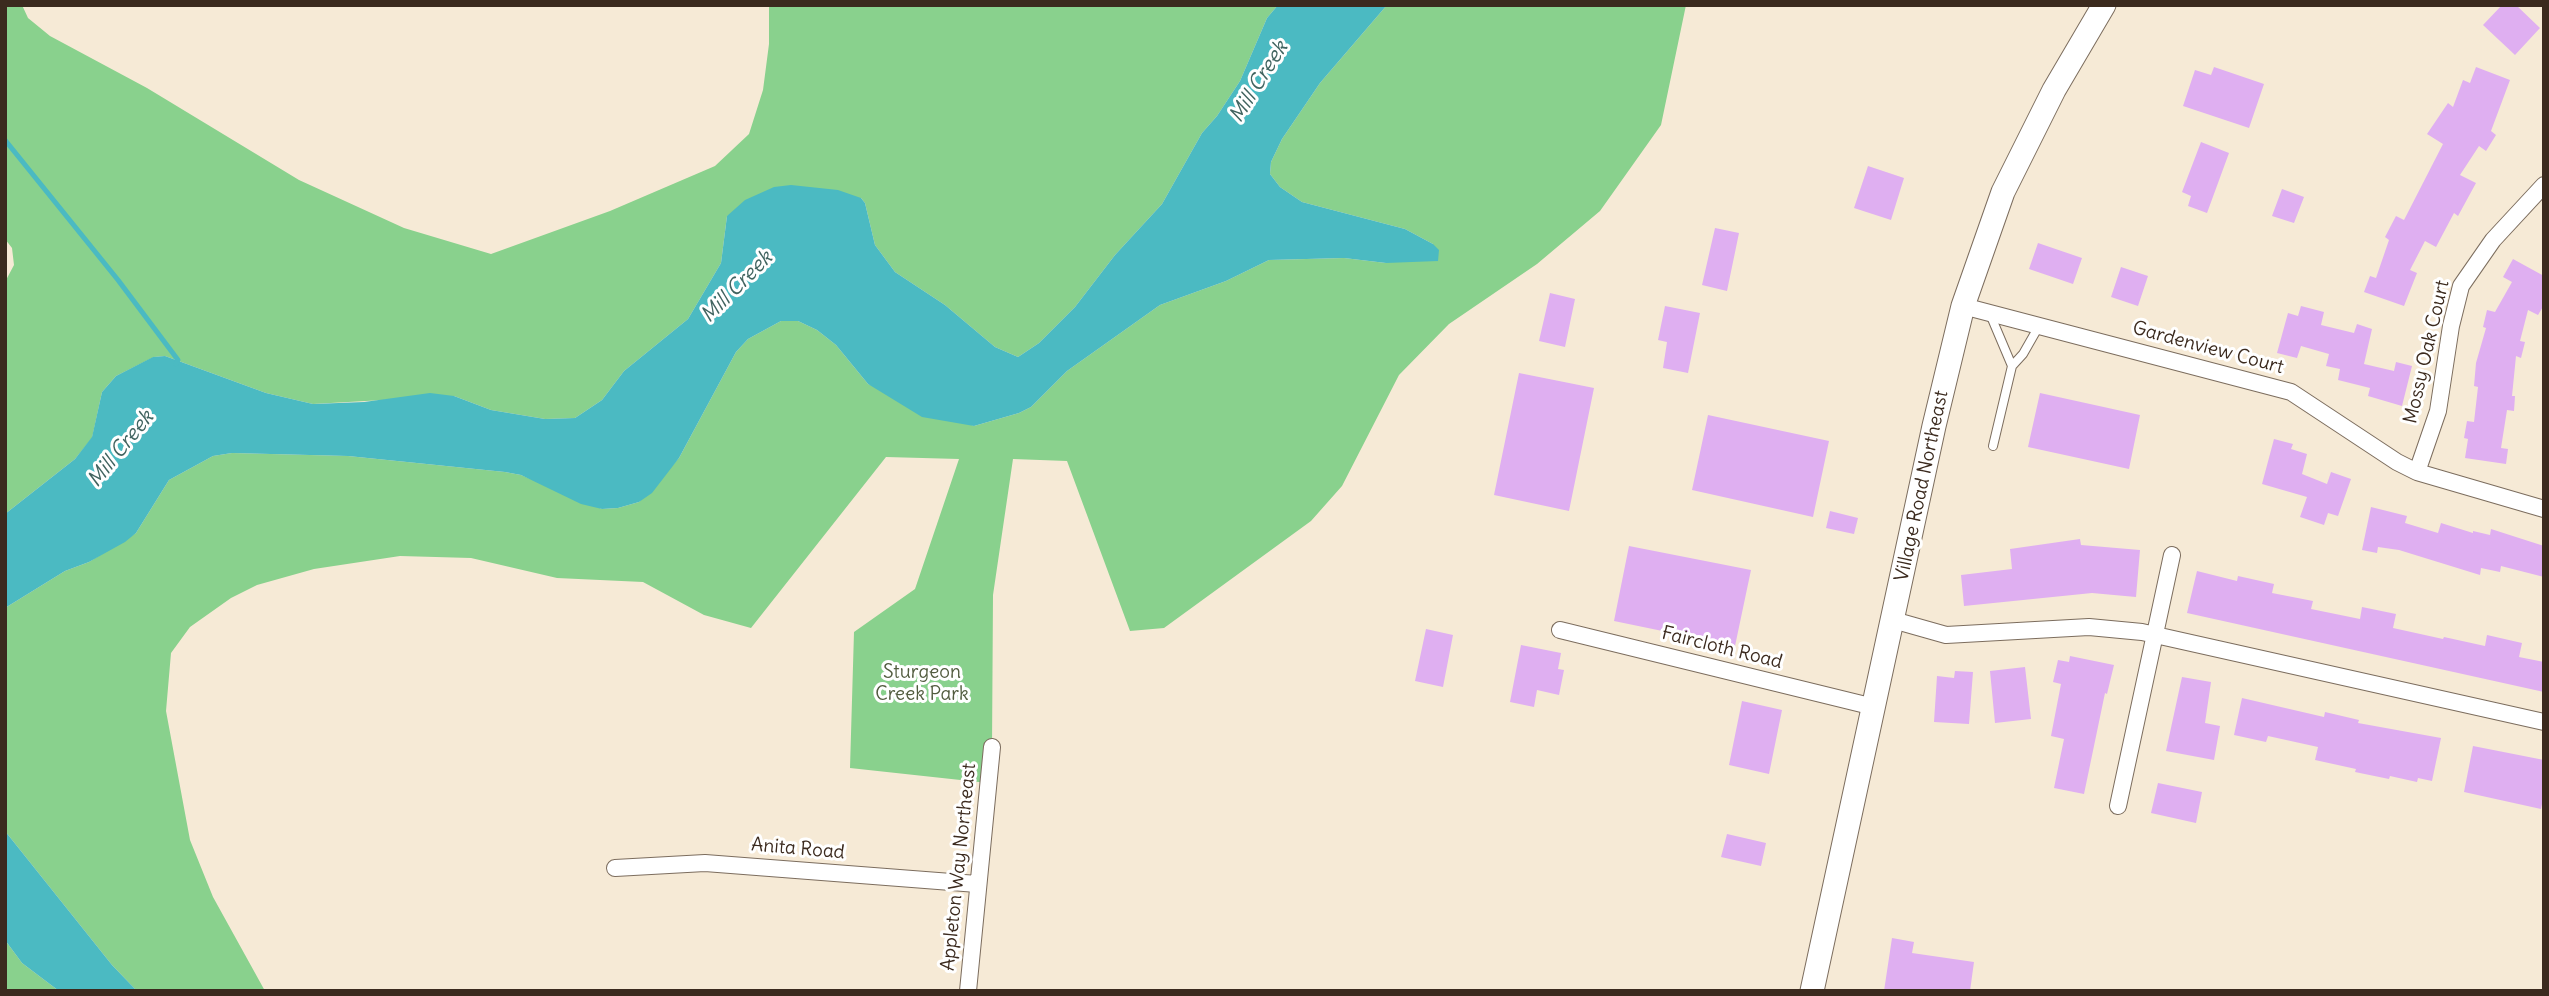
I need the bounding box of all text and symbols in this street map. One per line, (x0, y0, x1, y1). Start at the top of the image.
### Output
water label: Mill Creek (1224, 37, 1294, 127)
water label: Mill Creek (696, 246, 778, 328)
street label: Mossy Oak Court (2399, 278, 2455, 426)
street label: Gardenview Court (2130, 317, 2286, 379)
street label: Village Road Northeast (1891, 388, 1953, 584)
water label: Mill Creek (83, 406, 159, 492)
street label: Faircloth Road (1659, 622, 1785, 674)
park label: Sturgeon Creek Park (875, 662, 969, 706)
street label: Appleton Way Northeast (937, 762, 981, 972)
street label: Anita Road (750, 834, 846, 864)

